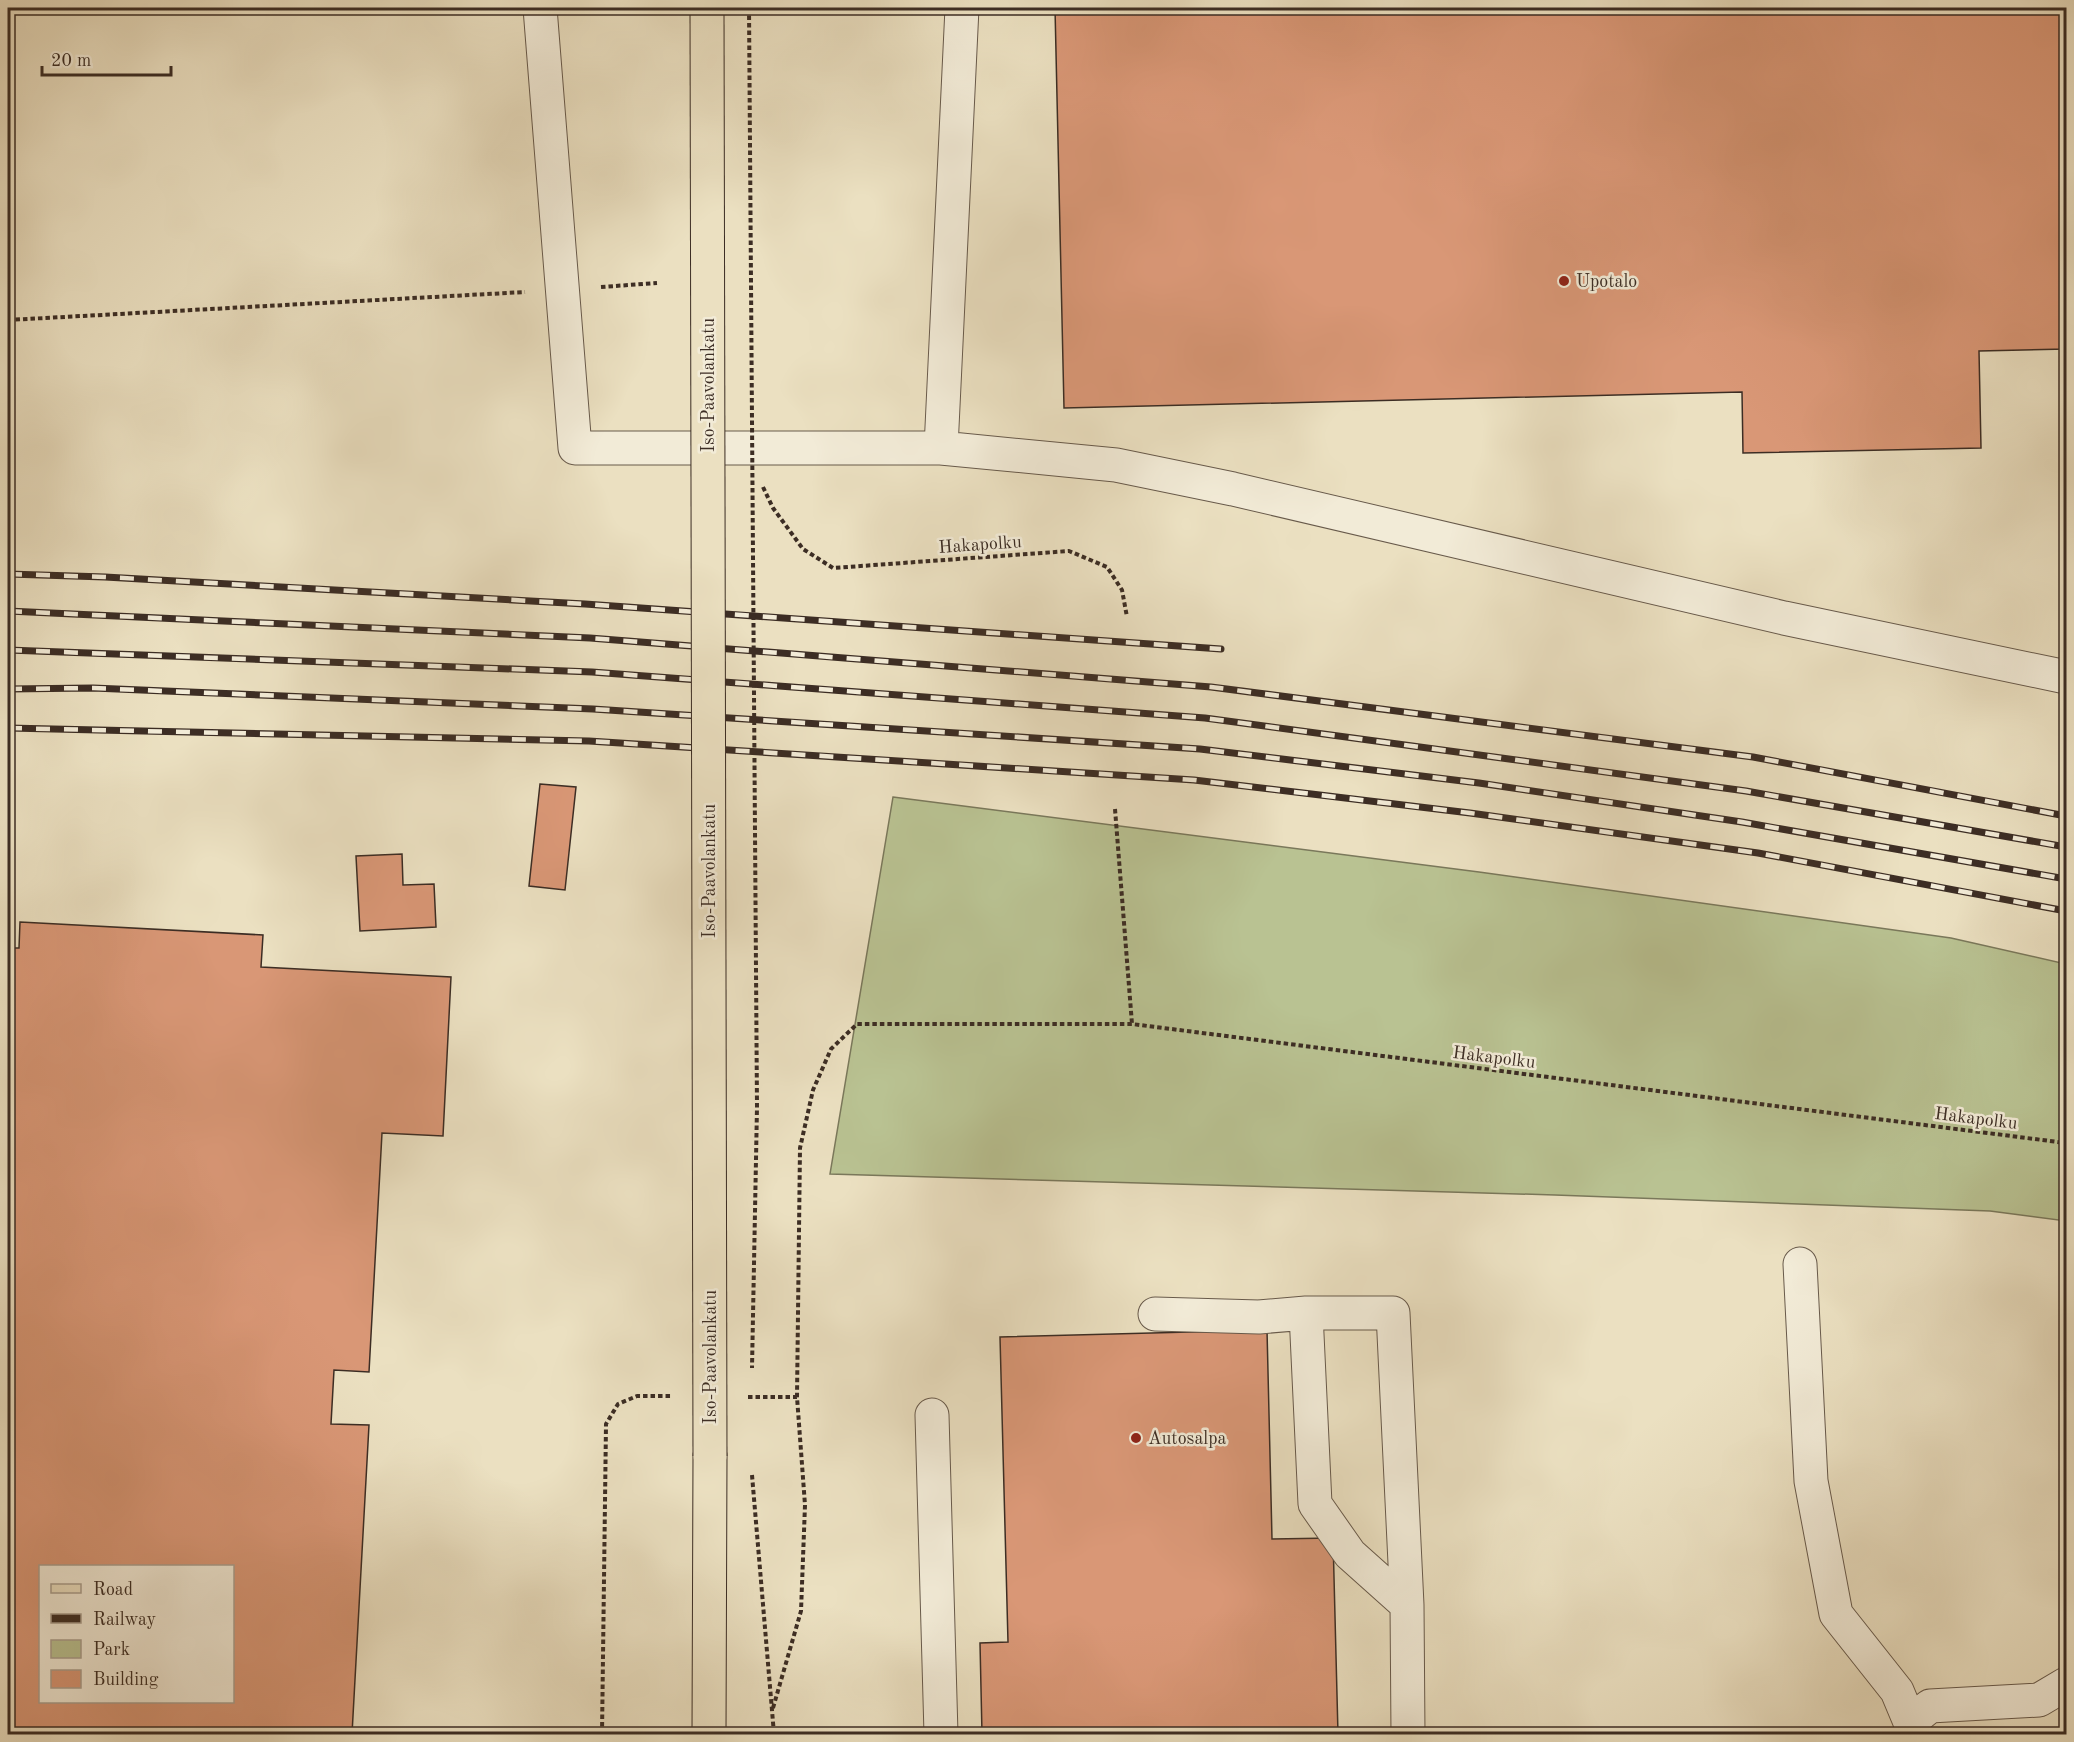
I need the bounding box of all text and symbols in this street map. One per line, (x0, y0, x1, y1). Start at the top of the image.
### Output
scale bar (42, 39, 171, 77)
text: 20 m (51, 52, 91, 70)
place label: Upotalo (1576, 273, 1637, 291)
marker: Upotalo (1557, 274, 1571, 288)
street label: Iso-Paavolankatu (700, 317, 718, 452)
street label: Hakapolku (938, 533, 1023, 557)
street label: Iso-Paavolankatu (701, 803, 719, 938)
street label: Hakapolku (1451, 1044, 1537, 1072)
street label: Hakapolku (1933, 1105, 2019, 1133)
street label: Iso-Paavolankatu (702, 1289, 720, 1424)
place label: Autosalpa (1148, 1430, 1226, 1448)
marker: Autosalpa (1129, 1431, 1143, 1445)
legend (39, 1565, 234, 1703)
text: Road (93, 1581, 133, 1599)
text: Railway (93, 1611, 156, 1629)
text: Park (93, 1641, 130, 1659)
text: Building (93, 1671, 159, 1689)

